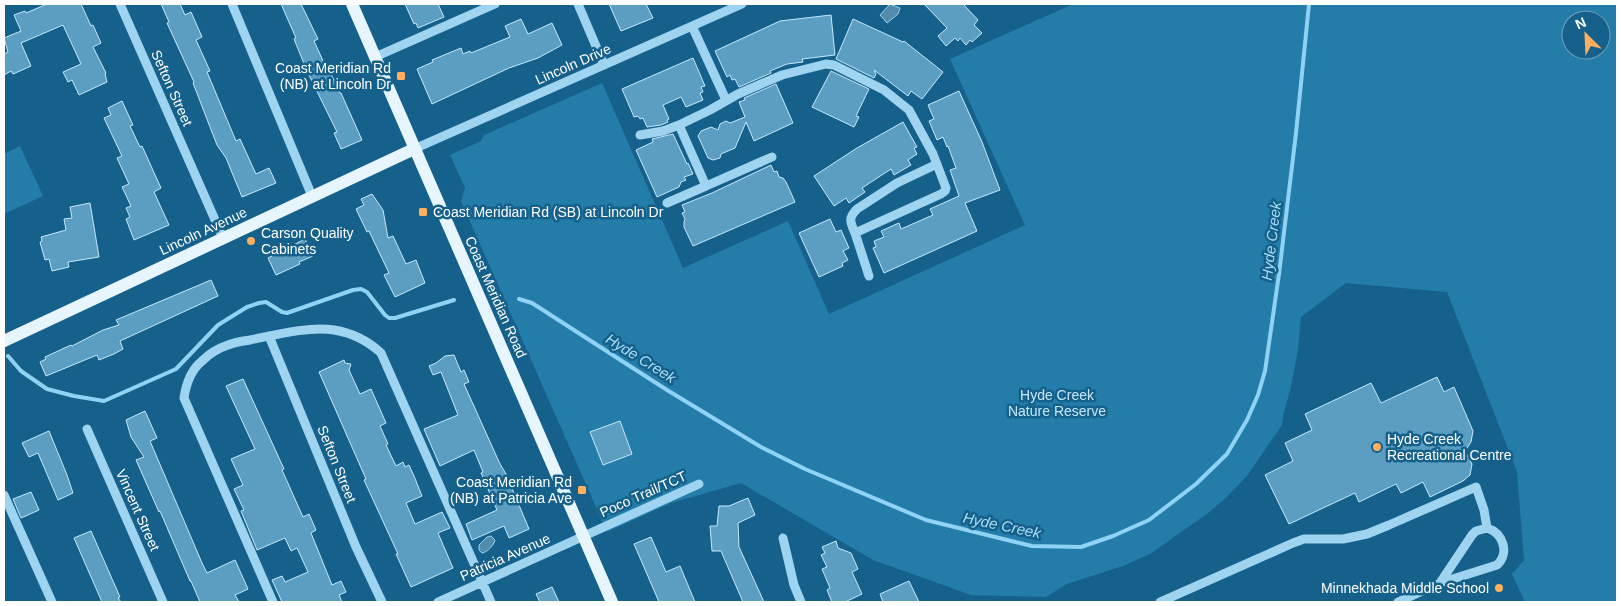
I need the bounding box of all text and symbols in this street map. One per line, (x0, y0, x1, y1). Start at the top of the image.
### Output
north arrow (1561, 10, 1611, 60)
text: N (1573, 14, 1589, 32)
street label: Lincoln Drive (533, 40, 613, 88)
street label: Sefton Street (148, 47, 196, 129)
place label: Coast Meridian Rd (NB) at Lincoln Dr (275, 60, 391, 92)
marker: Coast Meridian Rd (NB) at Lincoln Dr (395, 70, 407, 82)
water label: Hyde Creek (1258, 199, 1284, 281)
street label: Lincoln Avenue (157, 204, 249, 258)
place label: Coast Meridian Rd (SB) at Lincoln Dr (433, 204, 664, 220)
marker: Coast Meridian Rd (SB) at Lincoln Dr (417, 206, 429, 218)
place label: Carson Quality Cabinets (261, 225, 354, 257)
street label: Coast Meridian Road (462, 234, 530, 360)
marker: Carson Quality Cabinets (245, 235, 257, 247)
water label: Hyde Creek (603, 330, 680, 387)
park label: Hyde Creek Nature Reserve (1008, 387, 1106, 419)
street label: Sefton Street (314, 423, 360, 505)
place label: Hyde Creek Recreational Centre (1387, 431, 1512, 463)
marker: Hyde Creek Recreational Centre (1371, 441, 1383, 453)
street label: Vincent Street (113, 467, 163, 553)
street label: Poco Trail/TCT (597, 468, 689, 520)
place label: Coast Meridian Rd (NB) at Patricia Ave (450, 474, 572, 506)
marker: Coast Meridian Rd (NB) at Patricia Ave (576, 484, 588, 496)
water label: Hyde Creek (961, 508, 1044, 542)
street label: Patricia Avenue (457, 530, 553, 584)
place label: Minnekhada Middle School (1321, 580, 1489, 596)
marker: Minnekhada Middle School (1493, 582, 1505, 594)

